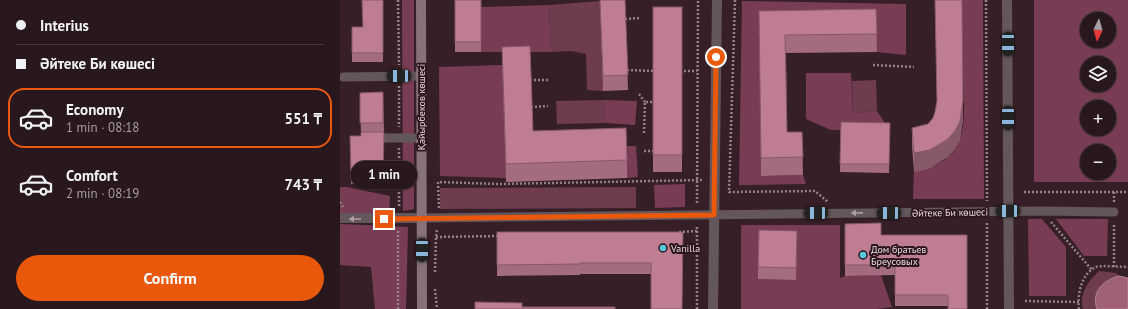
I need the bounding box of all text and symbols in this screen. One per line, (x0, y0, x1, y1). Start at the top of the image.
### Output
north arrow (1080, 12, 1116, 48)
map controls (1080, 12, 1116, 180)
text: Interius (40, 16, 89, 35)
car (1002, 32, 1014, 56)
route start (707, 48, 725, 66)
text: Әйтеке Би көшесі (40, 54, 155, 73)
button: layers (1080, 56, 1116, 92)
street label: Қайырбеков көшесі (415, 64, 428, 150)
car (387, 70, 411, 82)
icon: car (18, 100, 54, 136)
text: Economy (66, 100, 124, 119)
button: + (1080, 100, 1116, 136)
car (1002, 106, 1014, 130)
text: 551 ₸ (284, 109, 322, 128)
text: 1 min · 08:18 (66, 119, 139, 136)
button: − (1080, 144, 1116, 180)
callout: 1 min (351, 161, 417, 189)
icon: car (18, 166, 54, 202)
text: Comfort (66, 166, 118, 185)
text: 1 min (368, 166, 400, 183)
text: 743 ₸ (284, 175, 322, 194)
text: 2 min · 08:19 (66, 185, 139, 202)
street label: Әйтеке Би көшесі (912, 205, 988, 220)
car (996, 205, 1020, 217)
car (804, 207, 828, 219)
car (877, 207, 901, 219)
route end (375, 210, 393, 228)
one-way arrow (850, 210, 863, 216)
one-way arrow (348, 216, 361, 222)
car (416, 238, 428, 262)
place label: Vanilla (670, 242, 700, 255)
marker: Vanilla (658, 243, 668, 253)
place label: Дом братьев Бреусовых (871, 243, 926, 268)
marker: Дом братьев Бреусовых (858, 250, 868, 260)
button: Confirm (16, 255, 324, 301)

